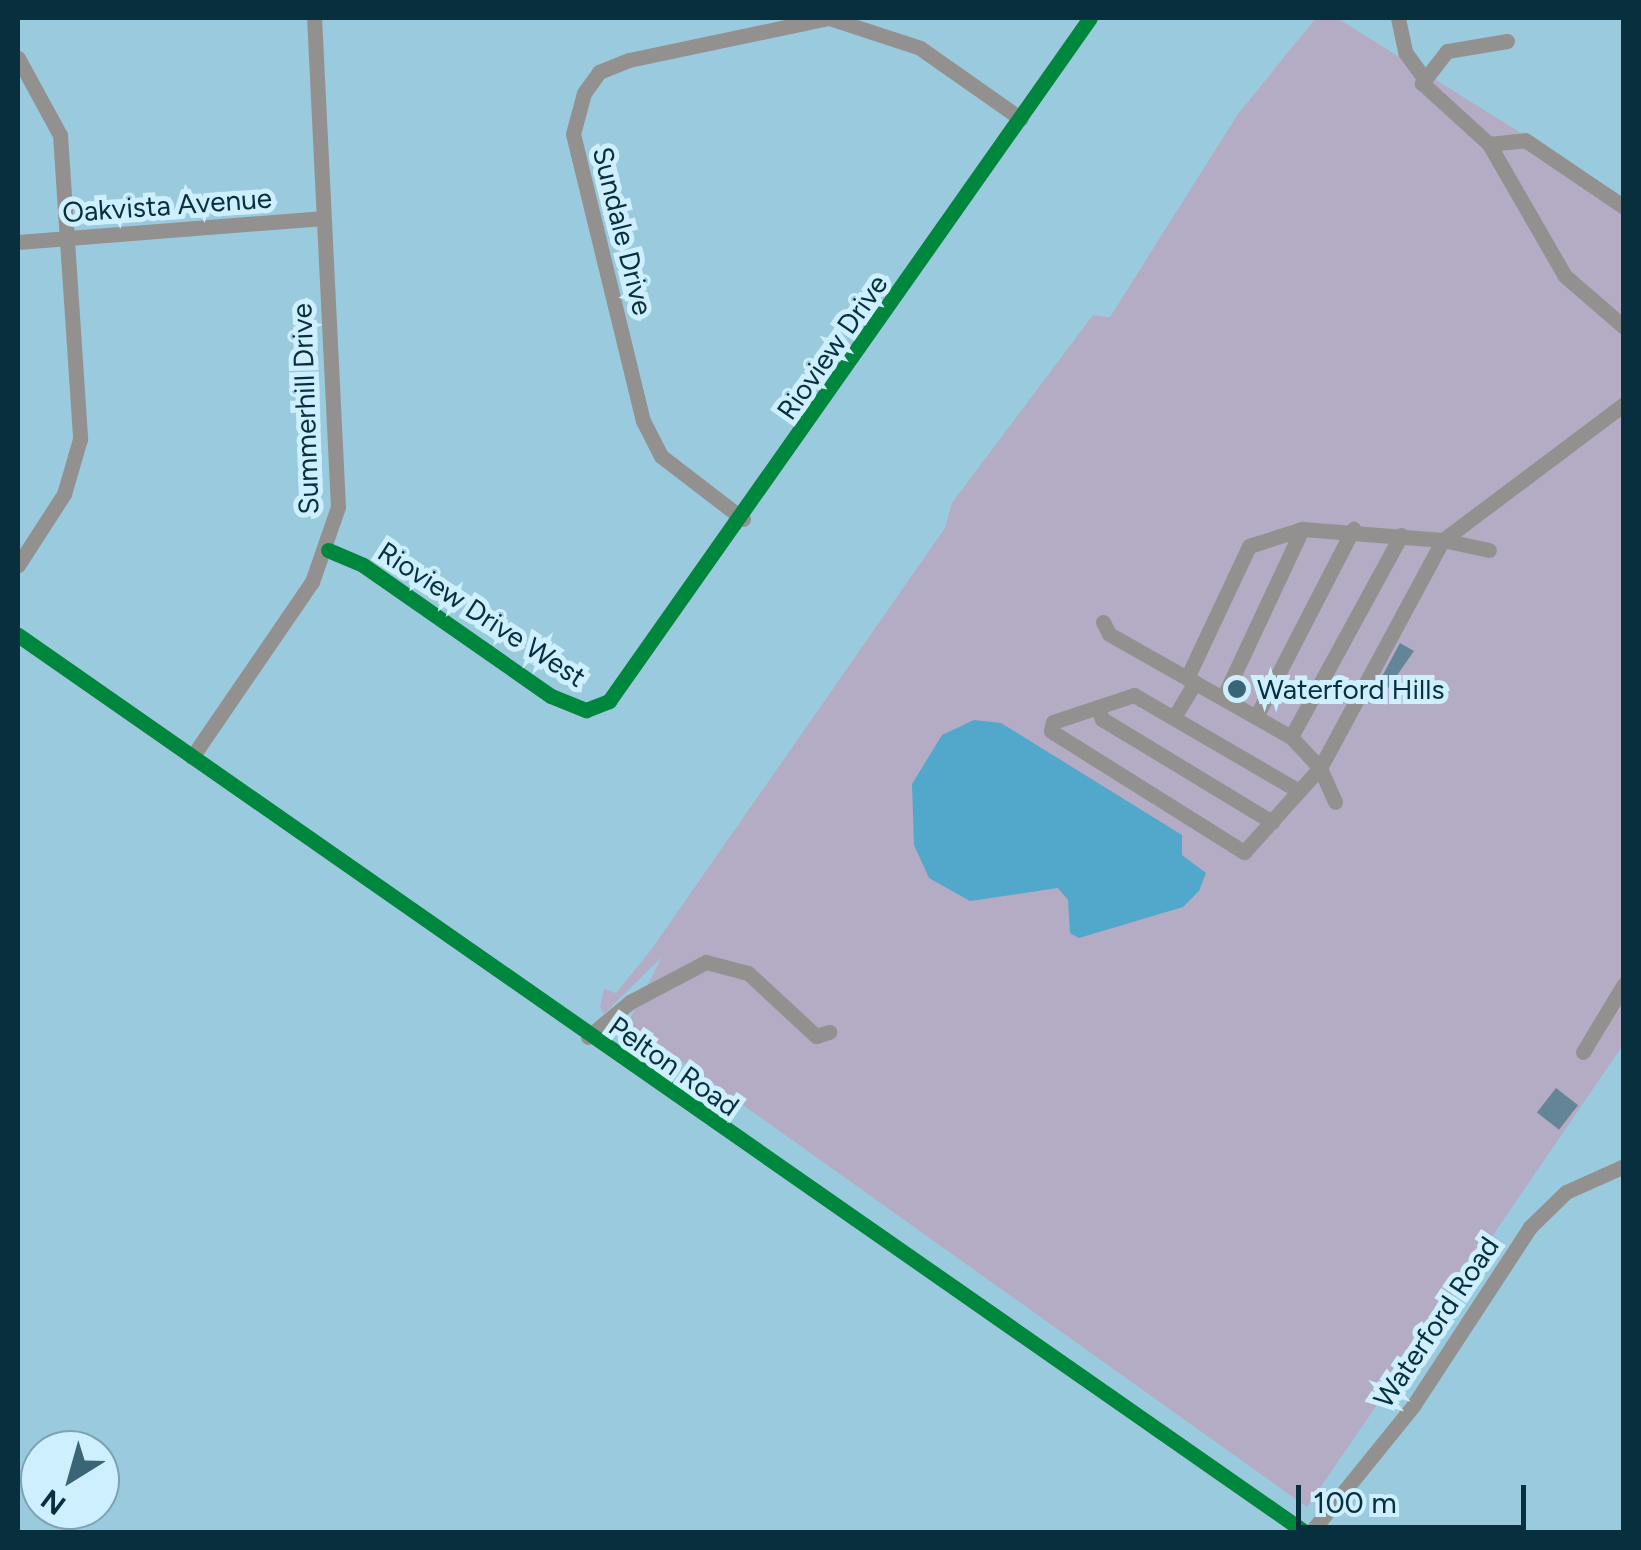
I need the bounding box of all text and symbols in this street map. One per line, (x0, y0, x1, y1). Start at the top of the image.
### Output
street label: Sundale Drive (586, 143, 660, 319)
street label: Oakvista Avenue (61, 181, 273, 229)
street label: Rioview Drive (770, 268, 894, 426)
street label: Summerhill Drive (285, 303, 325, 515)
street label: Rioview Drive West (372, 534, 592, 694)
place label: Waterford Hills (1257, 672, 1444, 706)
marker: Waterford Hills (1226, 678, 1248, 700)
street label: Pelton Road (602, 1009, 746, 1123)
street label: Waterford Road (1366, 1230, 1506, 1414)
north arrow (20, 1430, 120, 1530)
scale bar (1301, 1465, 1531, 1527)
text: N (34, 1482, 72, 1522)
text: 100 m (1313, 1484, 1397, 1521)

